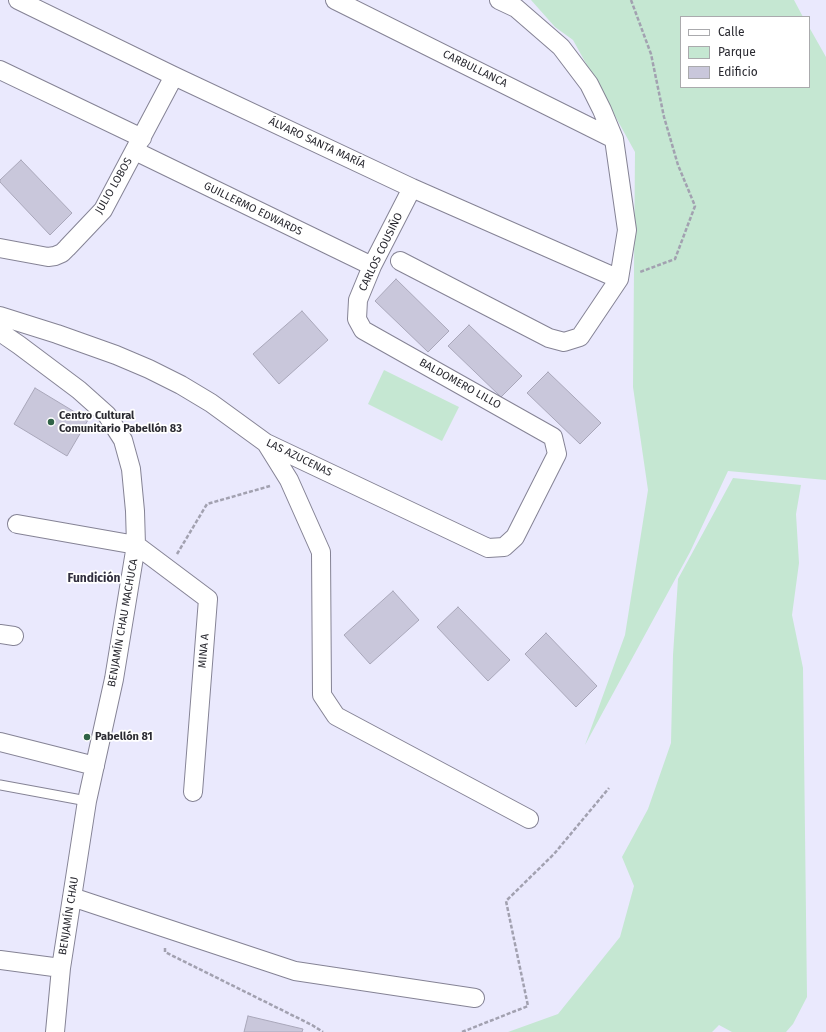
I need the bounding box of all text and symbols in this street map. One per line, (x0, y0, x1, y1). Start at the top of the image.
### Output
legend (680, 16, 810, 88)
text: Calle (718, 25, 745, 39)
text: Parque (718, 45, 756, 59)
street label: CARBULLANCA (441, 48, 509, 90)
text: Edificio (718, 65, 758, 79)
street label: ÁLVARO SANTA MARÍA (266, 115, 368, 171)
street label: JULIO LOBOS (93, 156, 135, 216)
street label: GUILLERMO EDWARDS (202, 179, 304, 239)
street label: CARLOS COUSIÑO (356, 211, 406, 293)
street label: BALDOMERO LILLO (417, 356, 503, 412)
place label: Centro Cultural Comunitario Pabellón 83 (59, 409, 182, 435)
marker: Centro Cultural Comunitario Pabellón 83 (46, 417, 56, 427)
street label: LAS AZUCENAS (264, 436, 334, 480)
street label: BENJAMÍN CHAU MACHUCA (105, 558, 141, 688)
district label: Fundición (68, 572, 120, 586)
street label: MINA A (196, 633, 212, 669)
place label: Pabellón 81 (95, 730, 153, 744)
marker: Pabellón 81 (82, 732, 92, 742)
street label: BENJAMÍN CHAU (56, 876, 82, 956)

